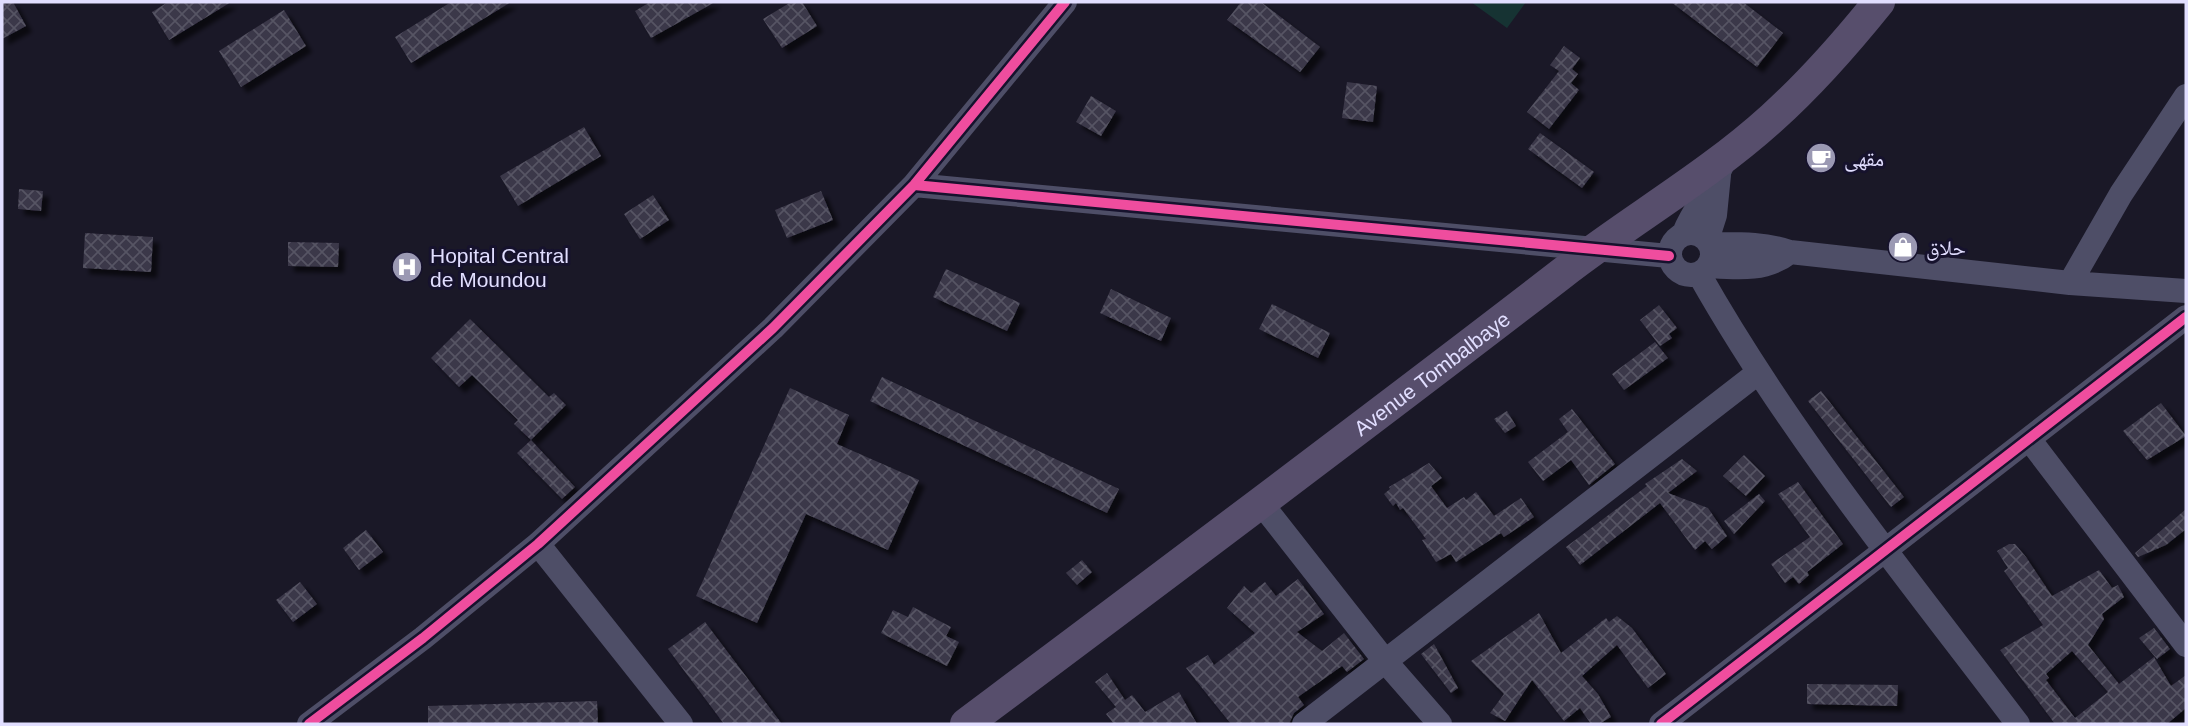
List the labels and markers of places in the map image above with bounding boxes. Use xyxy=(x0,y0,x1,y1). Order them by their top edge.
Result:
cafe icon: مقهى xyxy=(1804,141,1838,175)
place label: مقهى xyxy=(1844,147,1884,172)
shop icon: حلاق xyxy=(1886,230,1920,264)
place label: حلاق xyxy=(1926,236,1966,261)
place label: Hopital Central de Moundou xyxy=(430,244,569,291)
hospital icon: Hopital Central de Moundou xyxy=(390,250,424,284)

